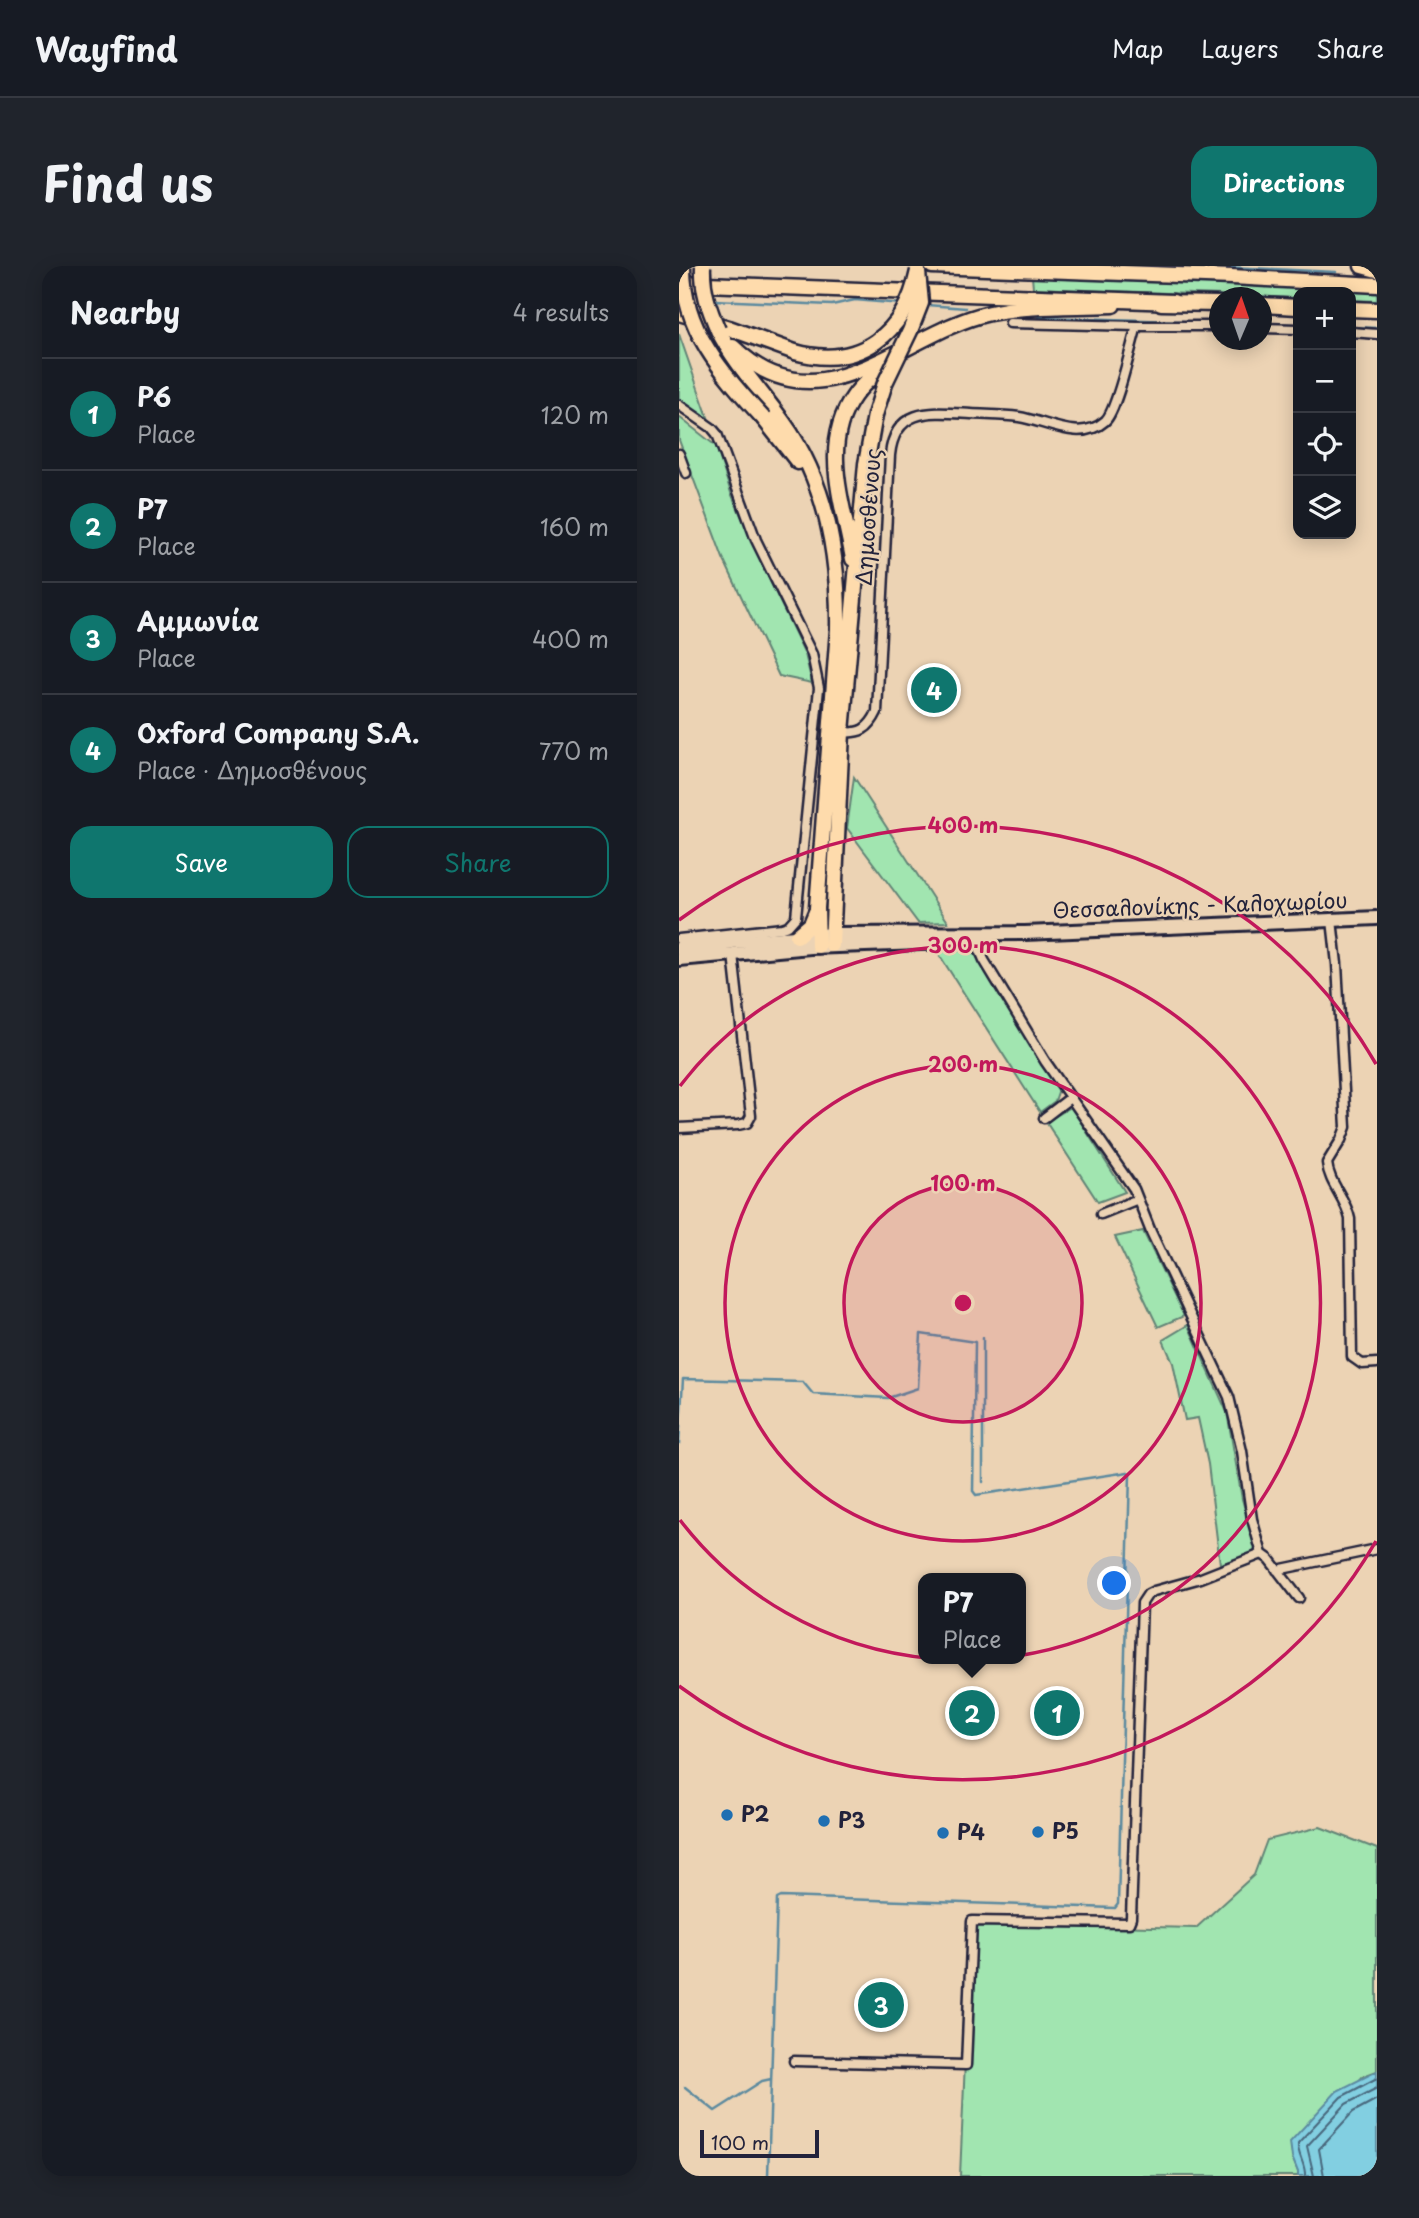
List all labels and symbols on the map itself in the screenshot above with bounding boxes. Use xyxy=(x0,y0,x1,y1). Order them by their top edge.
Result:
north arrow xyxy=(1209,287,1272,350)
street label: Δημοσθένους xyxy=(846,447,888,586)
pin: 4 xyxy=(911,664,957,716)
text: 400 m xyxy=(928,808,998,840)
street label: Θεσσαλονίκης - Καλοχωρίου xyxy=(1052,883,1348,925)
text: 300 m xyxy=(928,928,998,960)
text: 200 m xyxy=(928,1047,998,1079)
text: 100 m xyxy=(930,1166,996,1198)
centre of rings xyxy=(951,1291,975,1315)
your location xyxy=(1097,1566,1131,1600)
pin: 2 xyxy=(949,1687,995,1739)
pin: 1 xyxy=(1034,1687,1080,1739)
place label: P2 xyxy=(741,1797,770,1829)
place label: P3 xyxy=(838,1803,865,1835)
marker: P2 xyxy=(719,1807,735,1823)
marker: P3 xyxy=(816,1813,832,1829)
place label: P5 xyxy=(1052,1814,1079,1846)
place label: P4 xyxy=(957,1815,985,1847)
marker: P5 xyxy=(1030,1824,1046,1840)
marker: P4 xyxy=(935,1825,951,1841)
pin: 3 xyxy=(858,1979,904,2031)
scale bar xyxy=(700,2127,819,2159)

